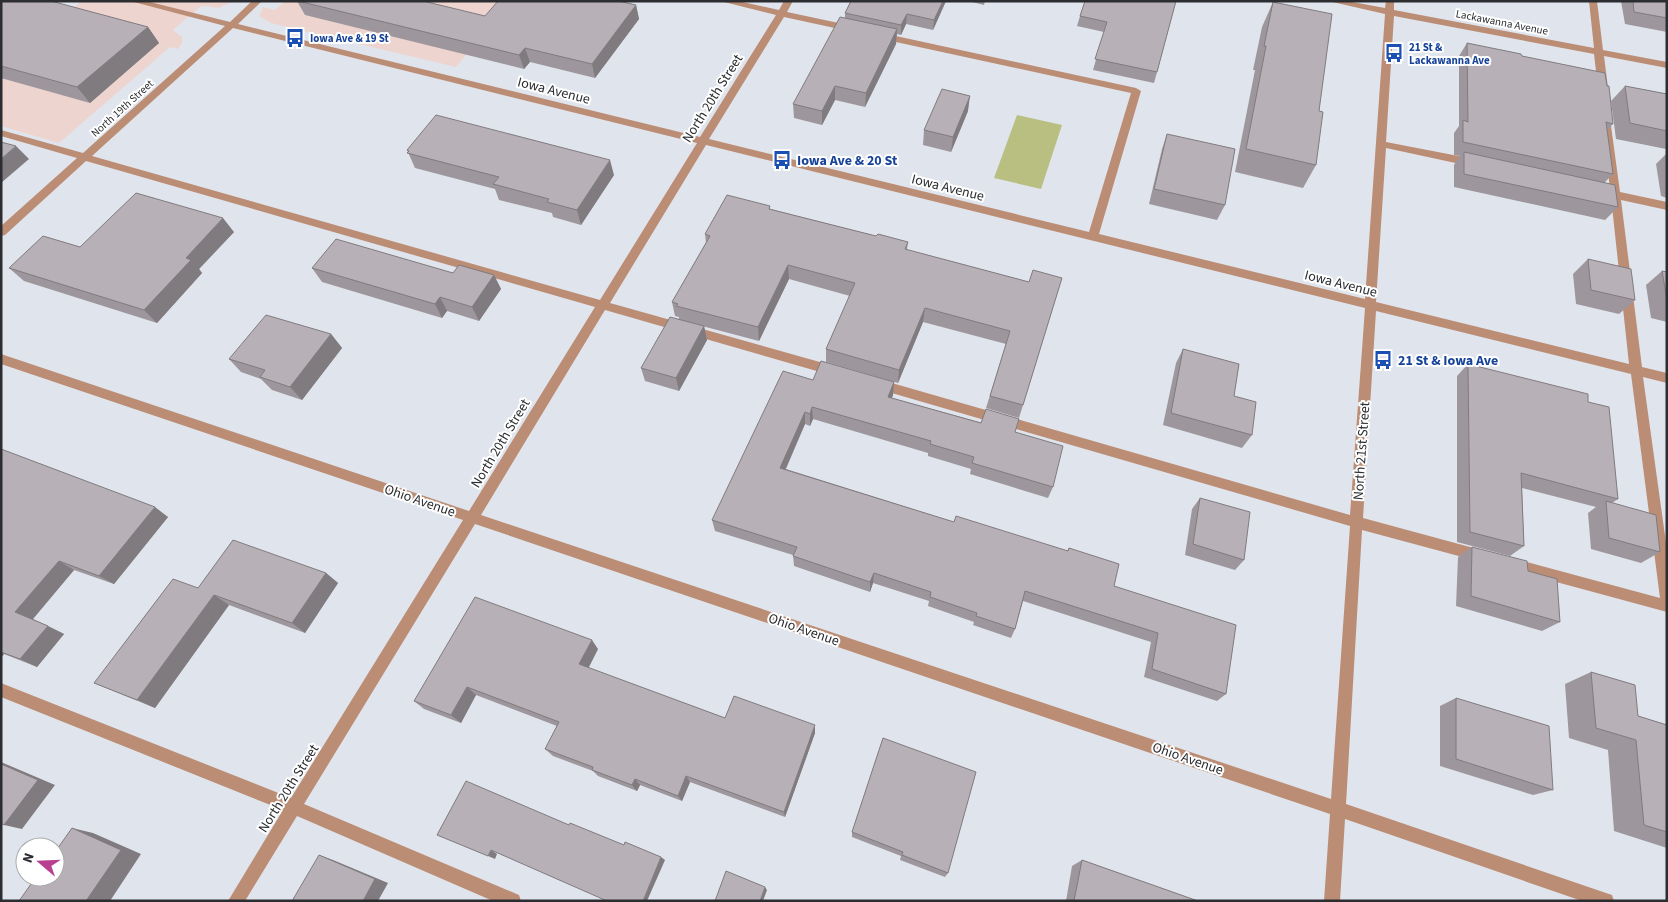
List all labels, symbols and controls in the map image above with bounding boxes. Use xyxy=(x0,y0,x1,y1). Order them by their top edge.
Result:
street label: Lackawanna Avenue xyxy=(1454,6,1550,39)
bus stop icon: Iowa Ave & 19 St xyxy=(284,27,306,49)
place label: Iowa Ave & 19 St xyxy=(310,31,390,46)
place label: 21 St & Lackawanna Ave xyxy=(1409,40,1490,68)
bus stop icon: 21 St & Lackawanna Ave xyxy=(1383,42,1405,64)
street label: North 20th Street xyxy=(678,50,748,147)
street label: Iowa Avenue xyxy=(515,72,592,110)
street label: North 19th Street xyxy=(88,76,157,140)
bus stop icon: Iowa Ave & 20 St xyxy=(771,149,793,171)
place label: Iowa Ave & 20 St xyxy=(797,151,898,171)
street label: Iowa Avenue xyxy=(909,169,986,207)
street label: Iowa Avenue xyxy=(1302,265,1379,303)
bus stop icon: 21 St & Iowa Ave xyxy=(1372,349,1394,371)
place label: 21 St & Iowa Ave xyxy=(1398,351,1498,371)
street label: North 20th Street xyxy=(466,395,536,492)
street label: North 21st Street xyxy=(1349,401,1375,501)
street label: Ohio Avenue xyxy=(381,479,458,522)
street label: Ohio Avenue xyxy=(765,608,842,651)
street label: Ohio Avenue xyxy=(1149,737,1226,780)
street label: North 20th Street xyxy=(254,740,324,837)
north arrow xyxy=(15,837,65,887)
text: N xyxy=(18,850,40,866)

